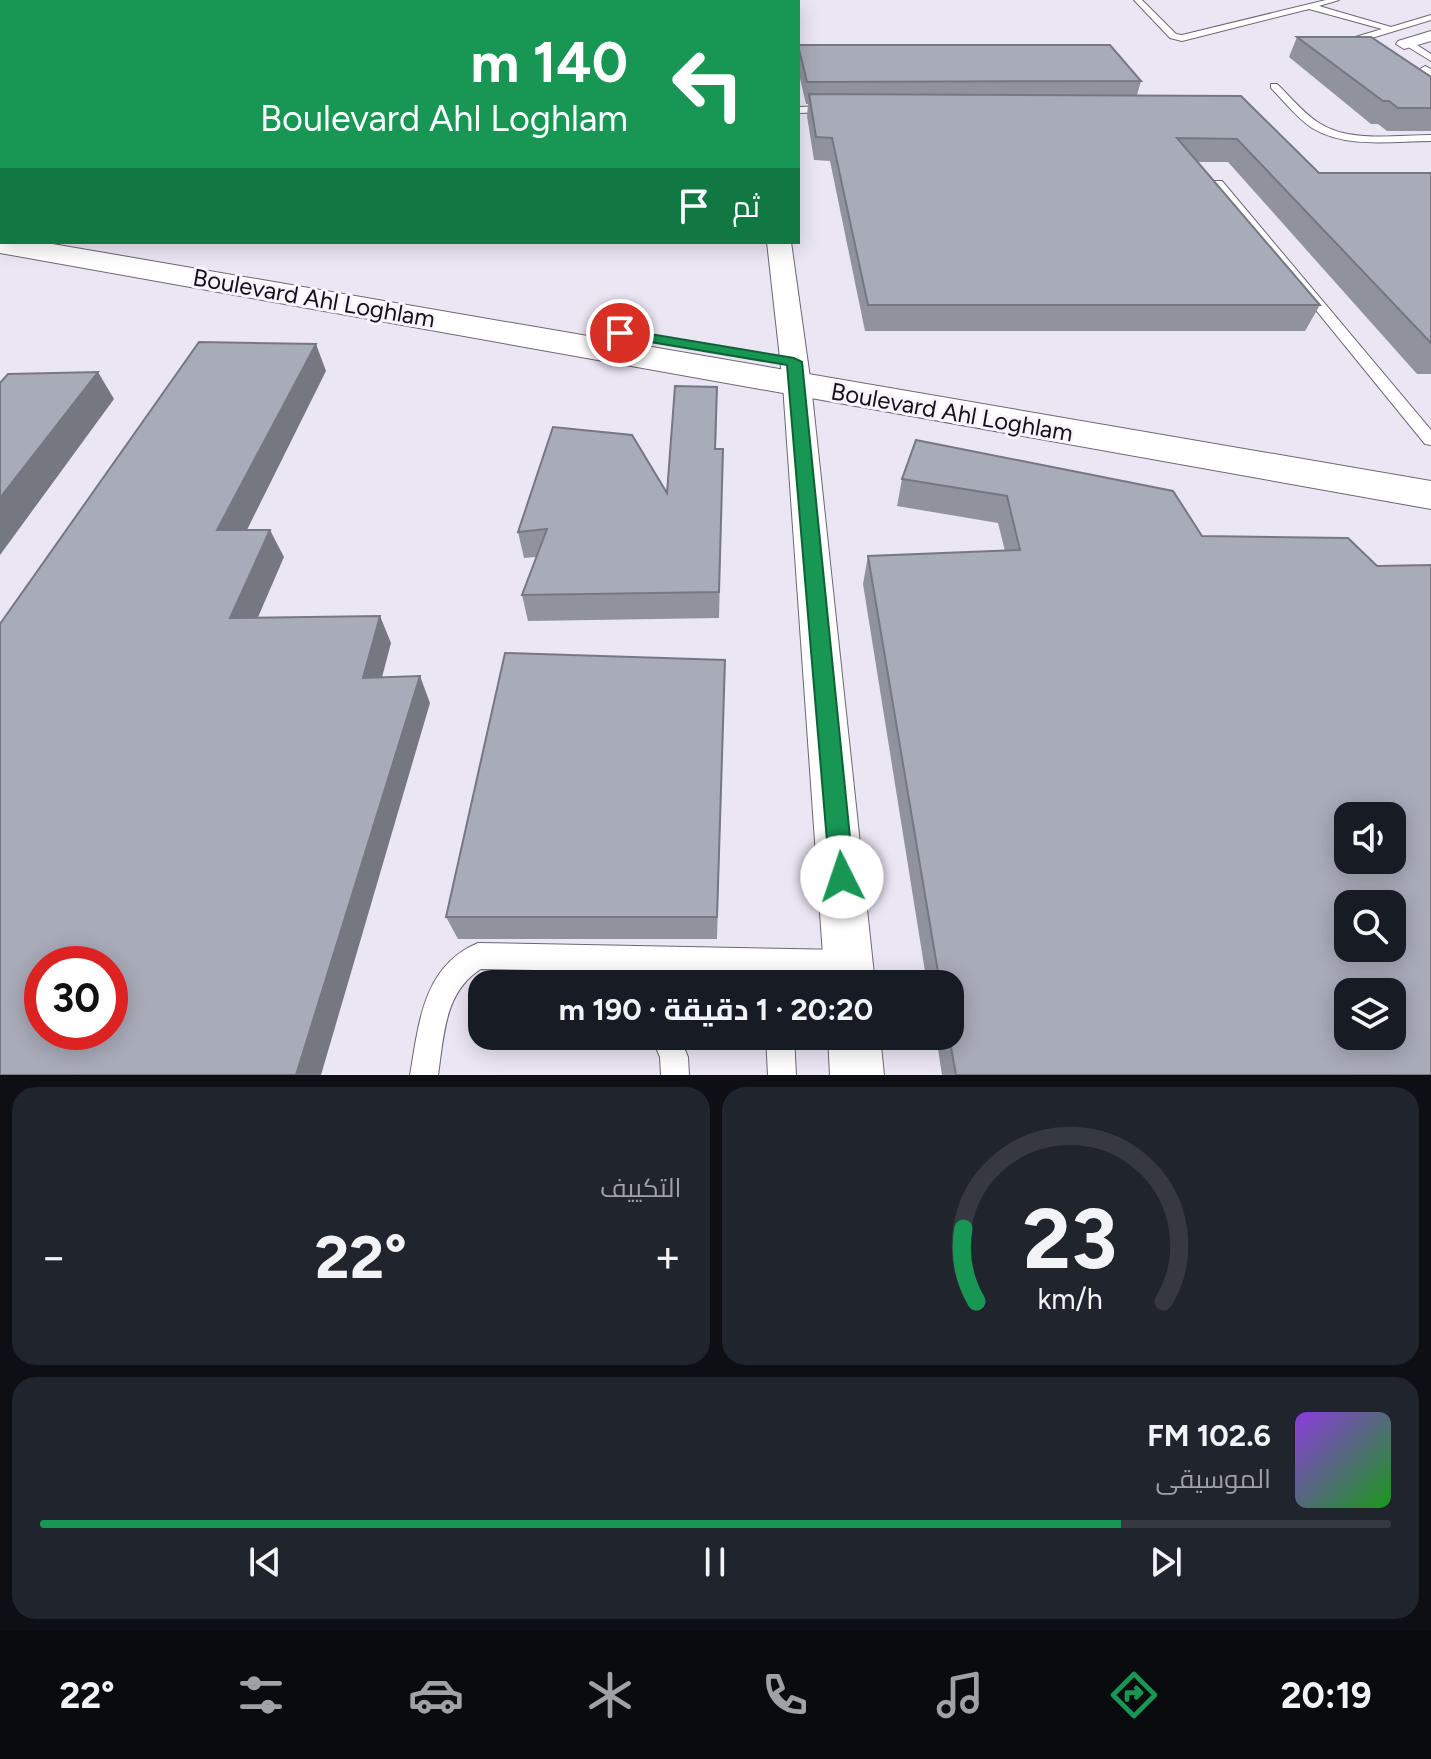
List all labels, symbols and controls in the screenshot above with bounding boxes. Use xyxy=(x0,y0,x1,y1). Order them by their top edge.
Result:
text: 140 m xyxy=(470,29,628,96)
icon: left xyxy=(656,32,760,136)
text: Boulevard Ahl Loghlam xyxy=(260,97,628,140)
icon: arrive xyxy=(672,184,716,228)
text: ثم xyxy=(732,188,760,225)
street label: Boulevard Ahl Loghlam xyxy=(191,262,437,334)
pin xyxy=(586,299,654,367)
icon: arrive xyxy=(598,311,642,355)
street label: Boulevard Ahl Loghlam xyxy=(829,376,1075,448)
map controls xyxy=(1334,802,1406,1050)
button: sound xyxy=(1334,802,1406,874)
position arrow xyxy=(800,835,884,919)
button: search xyxy=(1334,890,1406,962)
speed limit sign: 30 xyxy=(24,946,128,1050)
button: layers xyxy=(1334,978,1406,1050)
text: 20:20 · 1 دقيقة · 190 m xyxy=(559,991,873,1028)
text: التكييف xyxy=(600,1172,682,1204)
text: 23 xyxy=(1023,1189,1117,1289)
text: 22° xyxy=(315,1221,407,1293)
text: − xyxy=(40,1230,67,1283)
text: + xyxy=(654,1230,681,1283)
text: km/h xyxy=(1038,1282,1103,1316)
text: 102.6 FM xyxy=(1147,1417,1271,1454)
text: الموسيقى xyxy=(1156,1463,1271,1495)
icon: previous xyxy=(243,1540,287,1584)
icon: pause xyxy=(693,1540,737,1584)
icon: next xyxy=(1144,1540,1188,1584)
icon: filters xyxy=(233,1667,289,1723)
icon: car xyxy=(408,1667,464,1723)
icon: climate xyxy=(582,1667,638,1723)
icon: phone xyxy=(757,1667,813,1723)
icon: music xyxy=(932,1667,988,1723)
icon: directions xyxy=(1106,1667,1162,1723)
text: 22° xyxy=(59,1674,115,1717)
text: 20:19 xyxy=(1281,1674,1372,1717)

